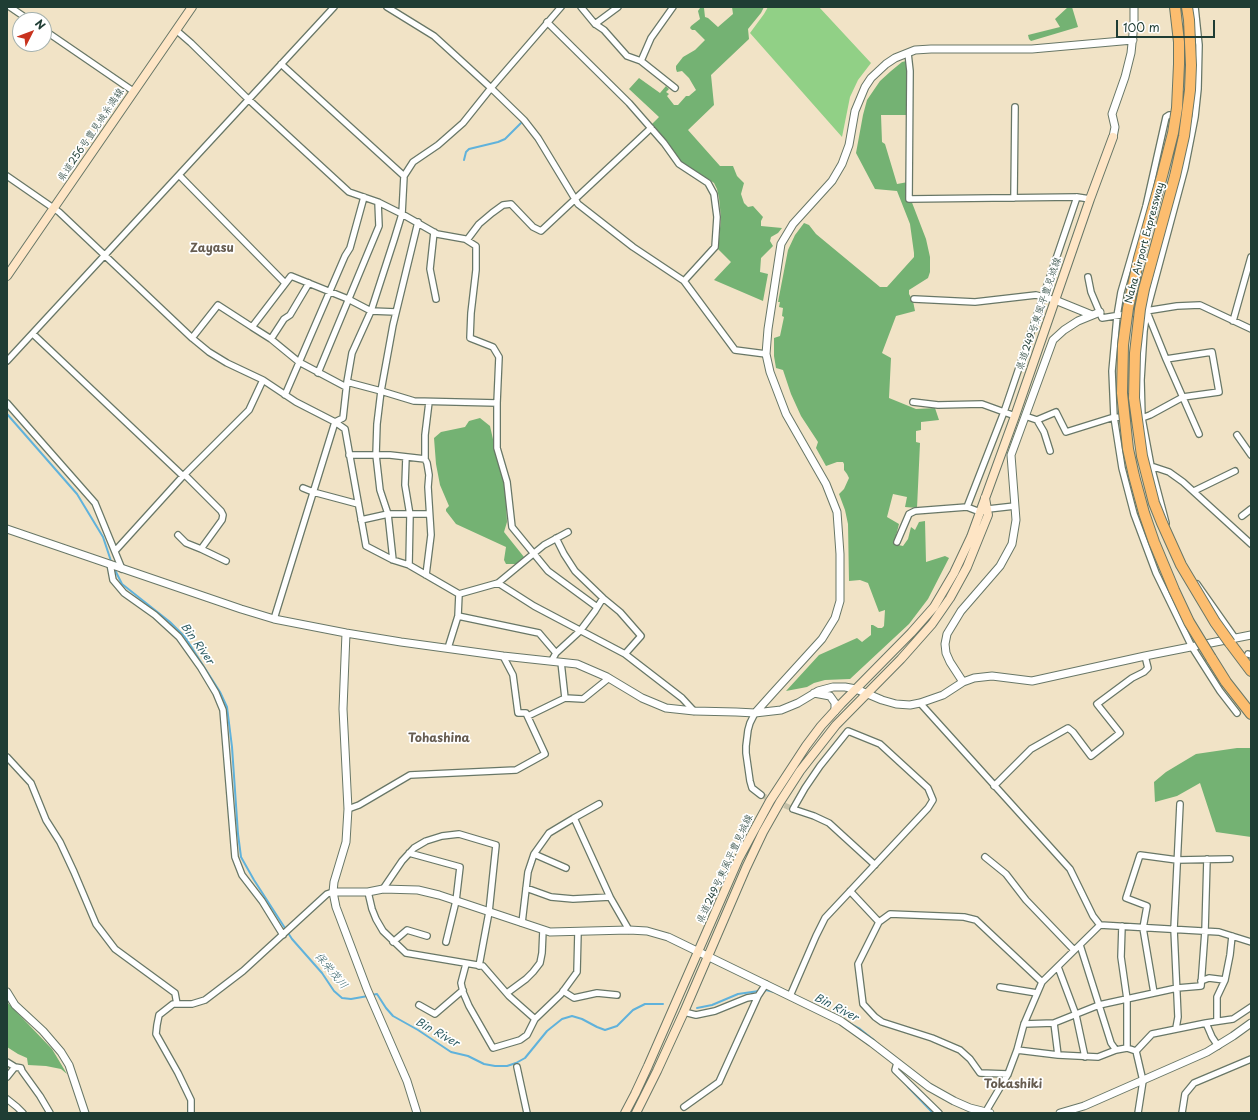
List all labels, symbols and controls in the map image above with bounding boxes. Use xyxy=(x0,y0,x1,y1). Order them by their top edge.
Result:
north arrow xyxy=(12,12,52,52)
scale bar xyxy=(1118,12,1217,38)
text: N xyxy=(31,15,50,33)
text: 100 m xyxy=(1123,18,1160,36)
street label: 県道256号豊見城糸満線 xyxy=(55,86,127,184)
street label: Naha Airport Expressway xyxy=(1123,181,1167,305)
district label: Zayasu xyxy=(190,242,234,256)
street label: 県道249号東風平豊見城線 xyxy=(1014,256,1064,372)
water label: Bin River xyxy=(178,621,216,667)
district label: Tohashina xyxy=(408,732,470,746)
street label: 県道249号東風平豊見城線 xyxy=(694,812,756,926)
water label: 保栄茂川 xyxy=(312,950,350,992)
water label: Bin River xyxy=(812,991,860,1025)
water label: Bin River xyxy=(413,1016,461,1050)
district label: Tokashiki xyxy=(984,1078,1042,1092)

